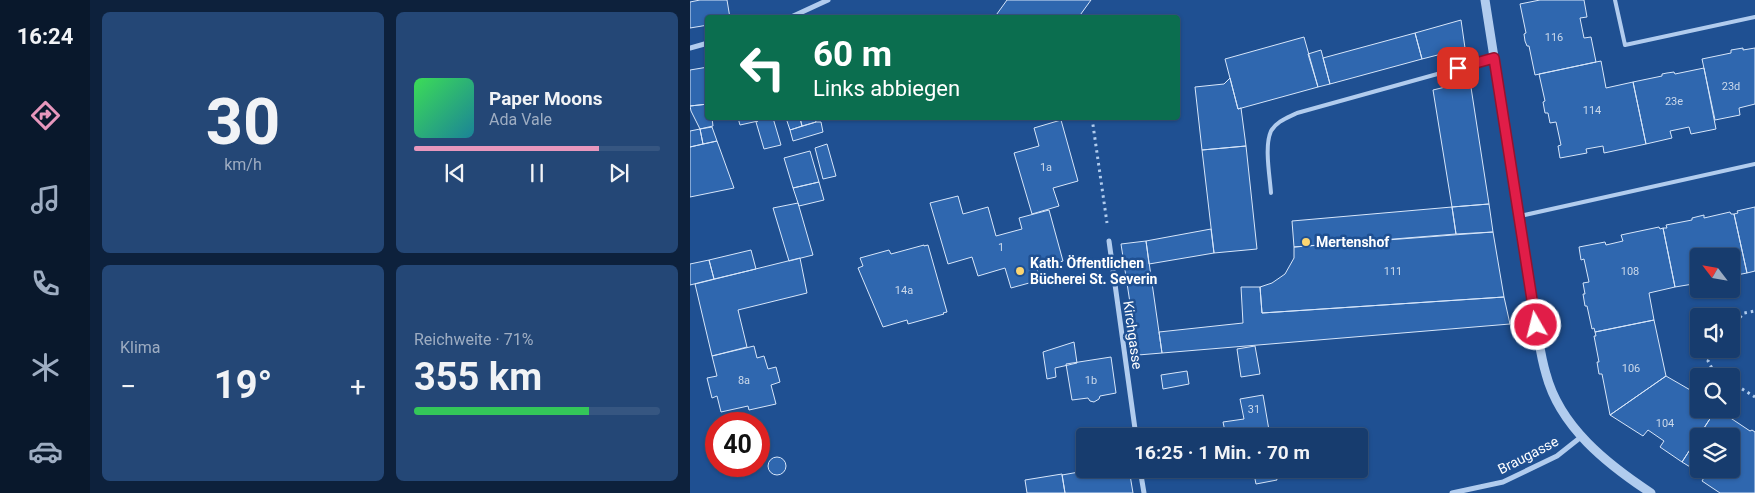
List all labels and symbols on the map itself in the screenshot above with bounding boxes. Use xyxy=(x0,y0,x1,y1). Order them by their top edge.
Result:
house number: 116 xyxy=(1545,31,1563,44)
pin xyxy=(1437,47,1479,89)
house number: 23d xyxy=(1722,80,1740,93)
house number: 23e xyxy=(1665,95,1683,108)
house number: 114 xyxy=(1583,104,1601,117)
house number: 1a xyxy=(1040,161,1052,174)
place label: Mertenshof xyxy=(1316,234,1390,250)
marker: Mertenshof xyxy=(1300,236,1312,248)
house number: 1 xyxy=(998,241,1004,254)
north arrow xyxy=(1690,248,1740,298)
place label: Kath. Öffentlichen Bücherei St. Severin xyxy=(1030,255,1158,287)
marker: Kath. Öffentlichen Bücherei St. Severin xyxy=(1014,265,1026,277)
house number: 111 xyxy=(1384,265,1402,278)
house number: 108 xyxy=(1621,265,1639,278)
house number: 14a xyxy=(895,284,913,297)
position arrow xyxy=(1509,298,1561,350)
street label: Kirchgasse xyxy=(1120,300,1146,370)
house number: 106 xyxy=(1622,362,1640,375)
house number: 8a xyxy=(738,374,750,387)
house number: 1b xyxy=(1085,374,1097,387)
house number: 31 xyxy=(1248,403,1260,416)
speed limit sign: 40 xyxy=(705,412,770,477)
house number: 104 xyxy=(1656,417,1674,430)
street label: Braugasse xyxy=(1495,433,1561,477)

